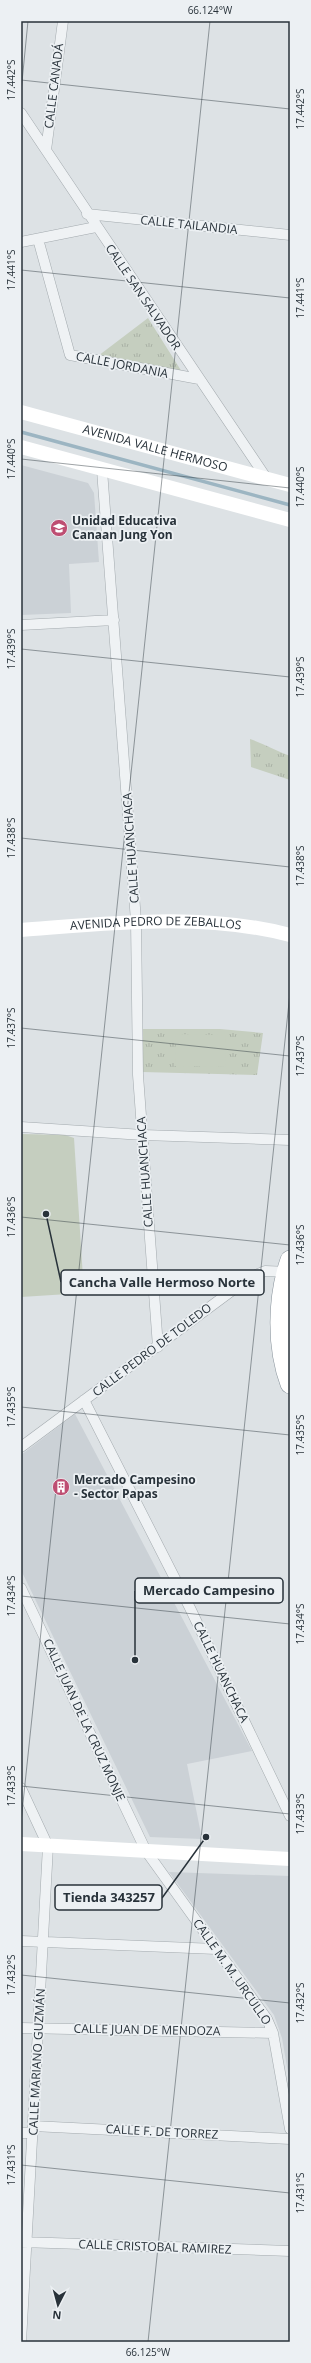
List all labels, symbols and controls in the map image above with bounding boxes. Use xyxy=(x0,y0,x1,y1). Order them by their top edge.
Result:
text: 66.124°W xyxy=(188,3,233,17)
street label: CALLE CANADÁ xyxy=(40,42,67,129)
text: 17.442°S xyxy=(4,60,18,100)
text: 17.442°S xyxy=(293,89,307,129)
street label: CALLE TAILANDIA xyxy=(140,211,239,238)
street label: CALLE SAN SALVADOR xyxy=(102,240,186,354)
text: 17.441°S xyxy=(4,250,18,290)
text: 17.441°S xyxy=(293,278,307,318)
street label: CALLE JORDANIA xyxy=(74,347,170,382)
street label: AVENIDA VALLE HERMOSO xyxy=(81,420,230,476)
text: 17.440°S xyxy=(4,439,18,479)
text: 17.440°S xyxy=(293,467,307,507)
place label: Unidad Educativa Canaan Jung Yon xyxy=(72,512,177,543)
school or university icon: Unidad Educativa Canaan Jung Yon xyxy=(49,518,69,538)
text: 17.439°S xyxy=(4,629,18,669)
text: 17.439°S xyxy=(293,657,307,697)
street label: CALLE HUANCHACA xyxy=(118,792,143,904)
text: 17.438°S xyxy=(4,818,18,858)
text: 17.438°S xyxy=(293,846,307,886)
street label: AVENIDA PEDRO DE ZEBALLOS xyxy=(69,912,242,934)
text: 17.437°S xyxy=(4,1008,18,1048)
text: 17.437°S xyxy=(293,1036,307,1076)
street label: CALLE HUANCHACA xyxy=(132,1116,157,1228)
text: 17.436°S xyxy=(4,1197,18,1237)
text: 17.436°S xyxy=(293,1225,307,1265)
callout: Cancha Valle Hermoso Norte xyxy=(61,1270,264,1295)
text: Cancha Valle Hermoso Norte xyxy=(69,1273,256,1291)
street label: CALLE PEDRO DE TOLEDO xyxy=(89,1299,215,1400)
text: 17.435°S xyxy=(4,1387,18,1427)
text: 17.435°S xyxy=(293,1415,307,1455)
place label: Mercado Campesino - Sector Papas xyxy=(74,1471,196,1502)
building icon: Mercado Campesino - Sector Papas xyxy=(51,1477,71,1497)
text: 17.434°S xyxy=(4,1576,18,1616)
callout: Mercado Campesino xyxy=(135,1578,283,1603)
text: Mercado Campesino xyxy=(143,1581,275,1599)
text: 17.434°S xyxy=(293,1604,307,1644)
street label: CALLE HUANCHACA xyxy=(190,1618,254,1726)
street label: CALLE JUAN DE LA CRUZ MONJE xyxy=(39,1636,130,1804)
text: 17.433°S xyxy=(4,1766,18,1806)
text: 17.433°S xyxy=(293,1794,307,1834)
callout: Tienda 343257 xyxy=(55,1885,162,1910)
text: Tienda 343257 xyxy=(63,1888,155,1906)
street label: CALLE M. M. URCULLO xyxy=(189,1915,275,2028)
text: 17.432°S xyxy=(4,1955,18,1995)
text: 17.432°S xyxy=(293,1983,307,2023)
street label: CALLE MARIANO GUZMÁN xyxy=(24,1988,49,2136)
street label: CALLE JUAN DE MENDOZA xyxy=(74,2020,221,2039)
street label: CALLE F. DE TORREZ xyxy=(105,2120,219,2143)
text: 17.431°S xyxy=(4,2145,18,2185)
text: 17.431°S xyxy=(293,2173,307,2213)
street label: CALLE CRISTOBAL RAMIREZ xyxy=(78,2235,232,2258)
north arrow xyxy=(38,2285,78,2325)
text: N xyxy=(52,2308,62,2323)
text: 66.125°W xyxy=(126,2345,171,2359)

